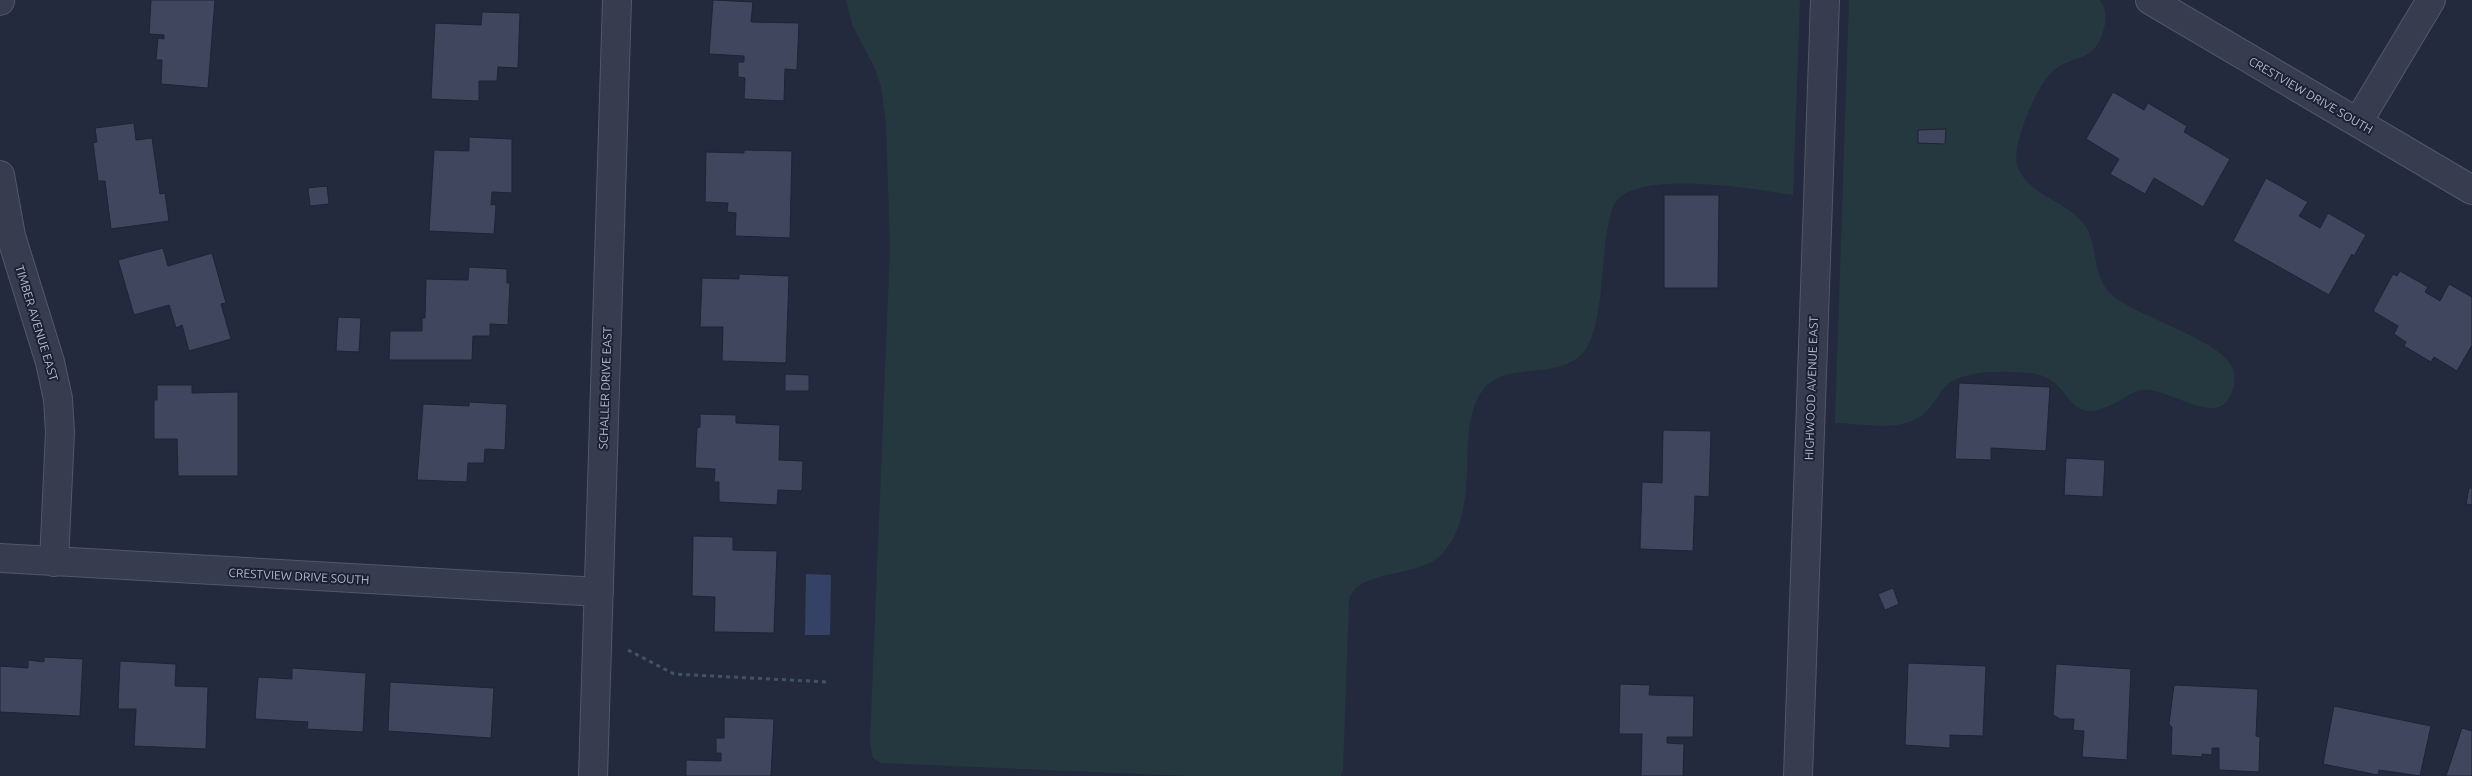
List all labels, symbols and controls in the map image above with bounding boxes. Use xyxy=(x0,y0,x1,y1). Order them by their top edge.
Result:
street label: CRESTVIEW DRIVE SOUTH xyxy=(2247,54,2375,136)
street label: TIMBER AVENUE EAST xyxy=(13,264,61,383)
street label: HIGHWOOD AVENUE EAST xyxy=(1802,315,1820,460)
street label: SCHALLER DRIVE EAST xyxy=(596,326,614,450)
street label: CRESTVIEW DRIVE SOUTH xyxy=(228,566,370,586)

